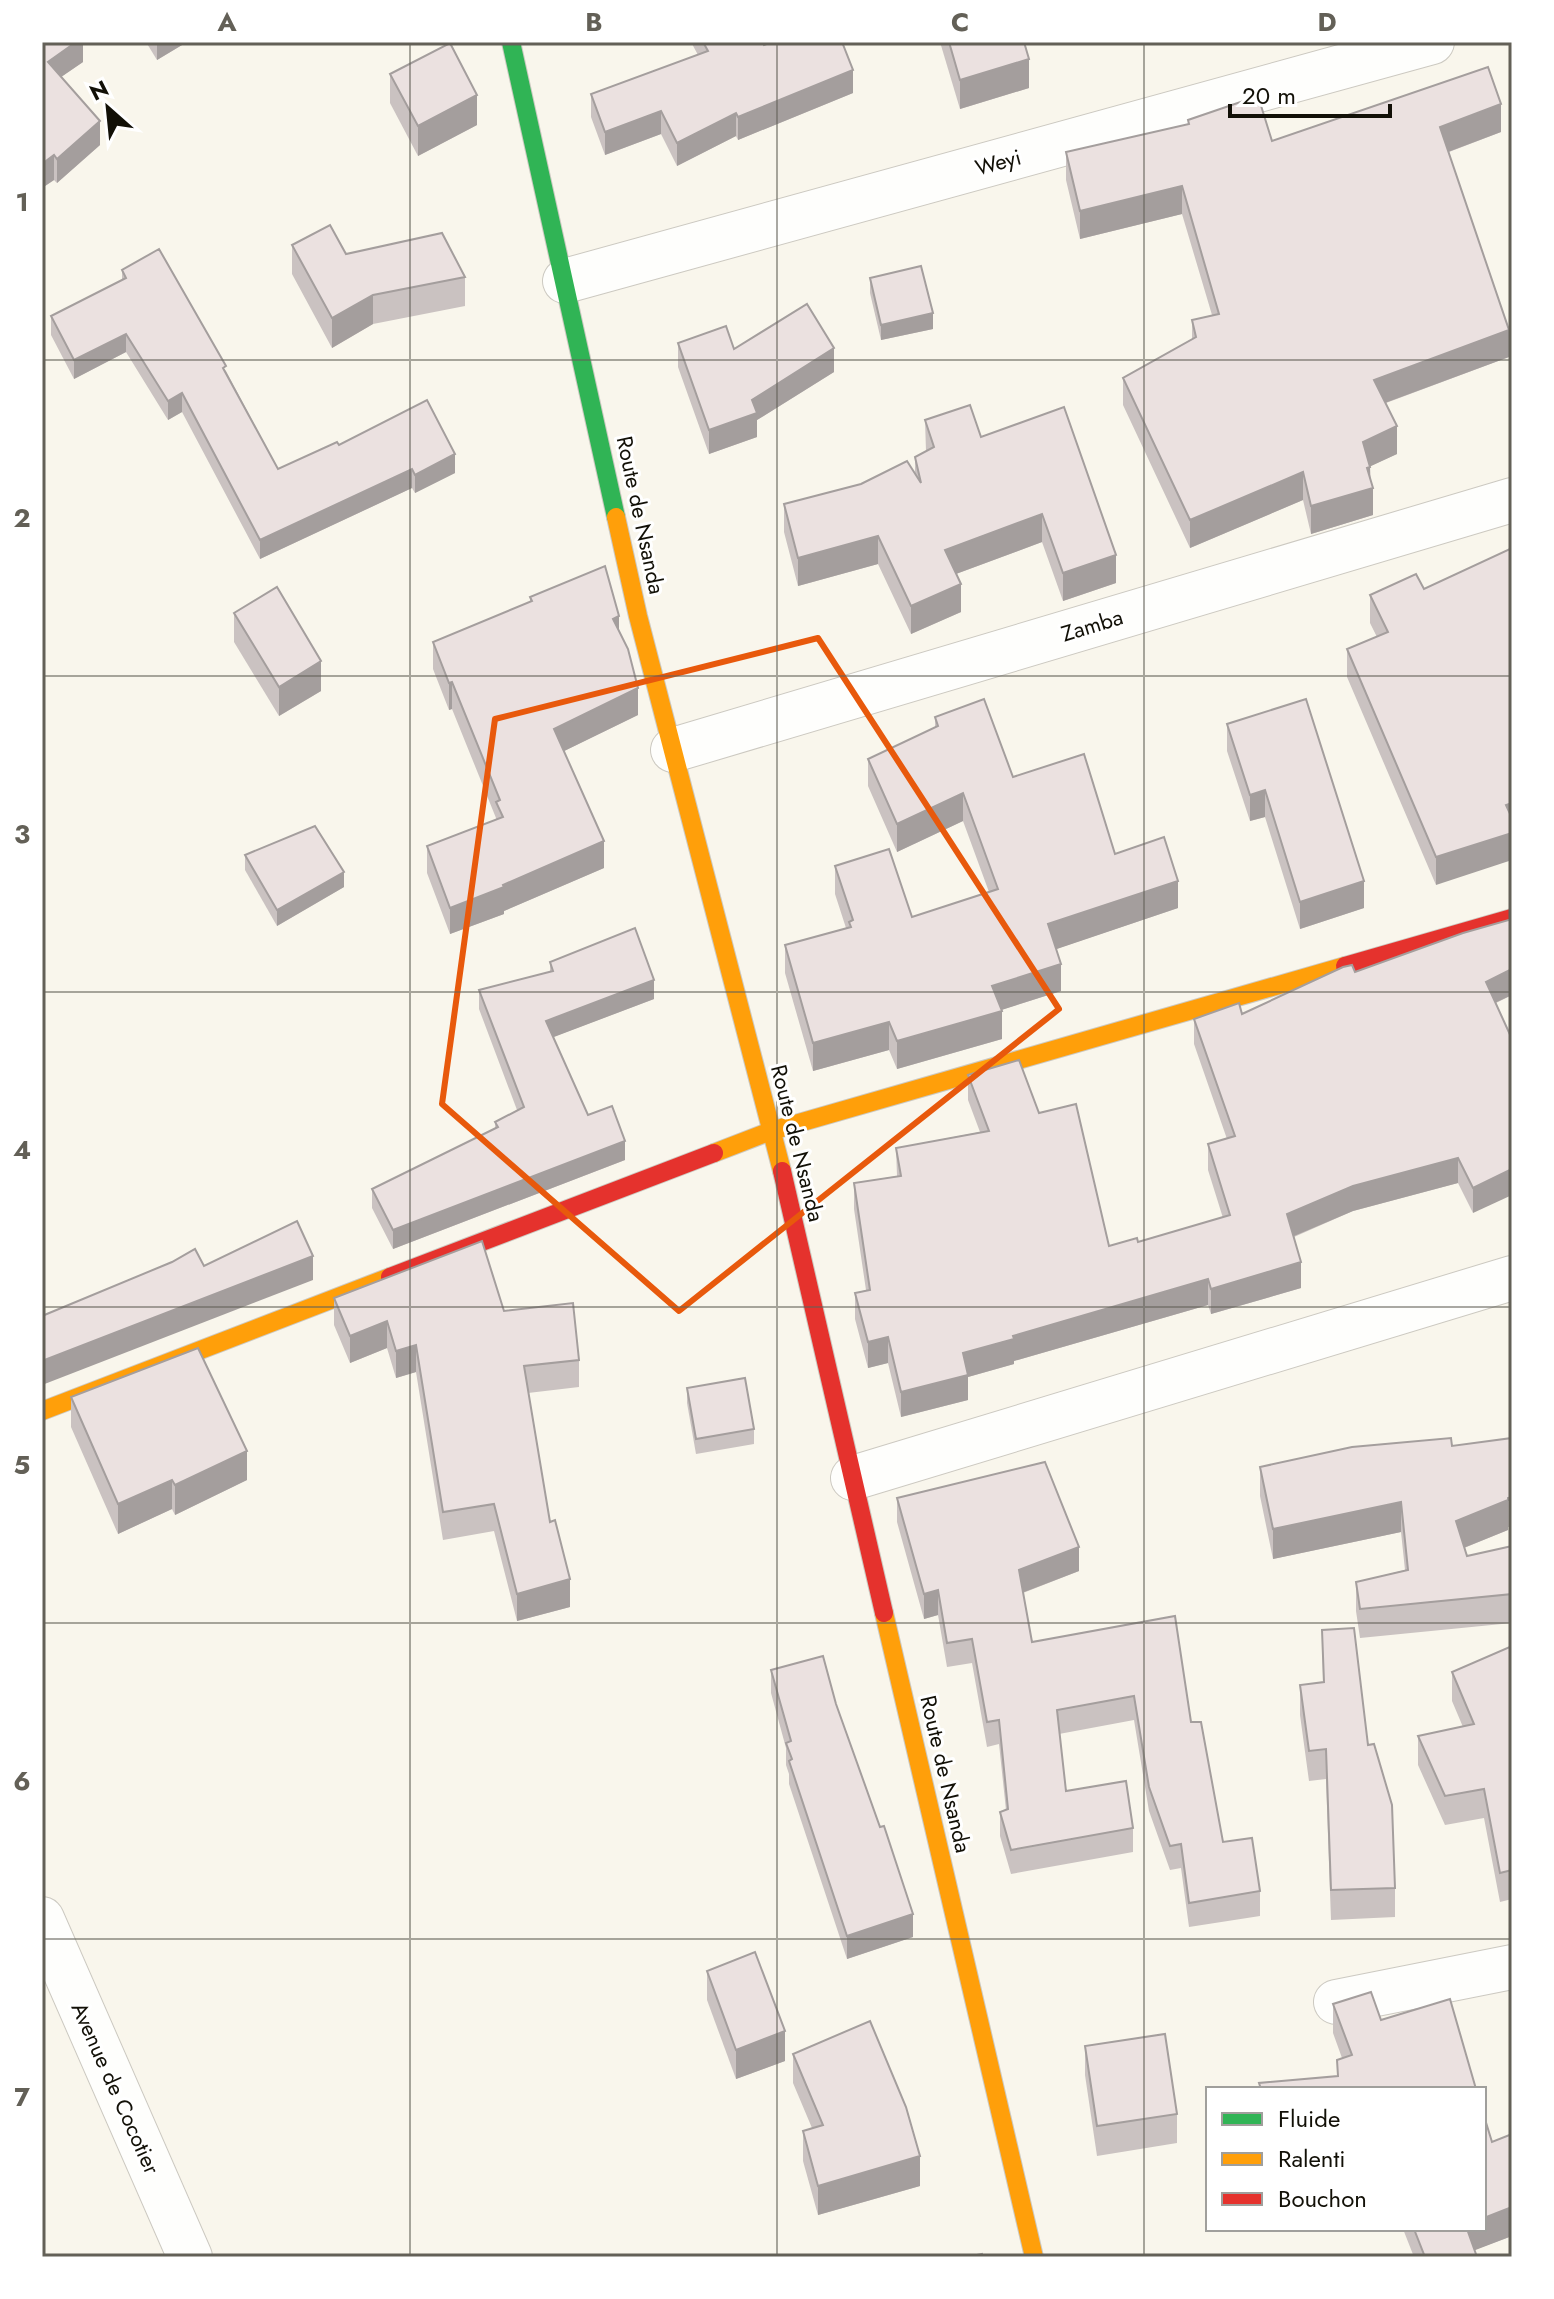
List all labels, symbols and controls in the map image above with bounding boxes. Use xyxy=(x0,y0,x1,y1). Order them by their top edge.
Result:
text: A xyxy=(216,3,237,41)
text: B xyxy=(585,3,603,41)
text: C xyxy=(951,3,969,41)
text: D xyxy=(1317,3,1337,41)
north arrow xyxy=(68,68,148,148)
scale bar xyxy=(1230,68,1390,118)
text: N xyxy=(84,72,114,108)
text: 20 m xyxy=(1242,78,1296,113)
street label: Weyi xyxy=(971,141,1025,183)
text: 1 xyxy=(15,183,29,221)
street label: Route de Nsanda xyxy=(609,433,673,597)
text: 2 xyxy=(13,499,31,537)
street label: Zamba xyxy=(1057,601,1127,649)
text: 3 xyxy=(14,815,30,853)
street label: Route de Nsanda xyxy=(763,1061,833,1225)
text: 4 xyxy=(13,1131,31,1169)
text: 5 xyxy=(14,1446,30,1484)
street label: Route de Nsanda xyxy=(912,1692,980,1856)
text: 6 xyxy=(13,1762,31,1800)
street label: Avenue de Cocotier xyxy=(64,1997,168,2179)
text: 7 xyxy=(14,2078,30,2116)
legend xyxy=(1206,2087,1486,2231)
text: Fluide xyxy=(1278,2101,1340,2136)
text: Ralenti xyxy=(1278,2141,1345,2176)
text: Bouchon xyxy=(1278,2181,1367,2216)

